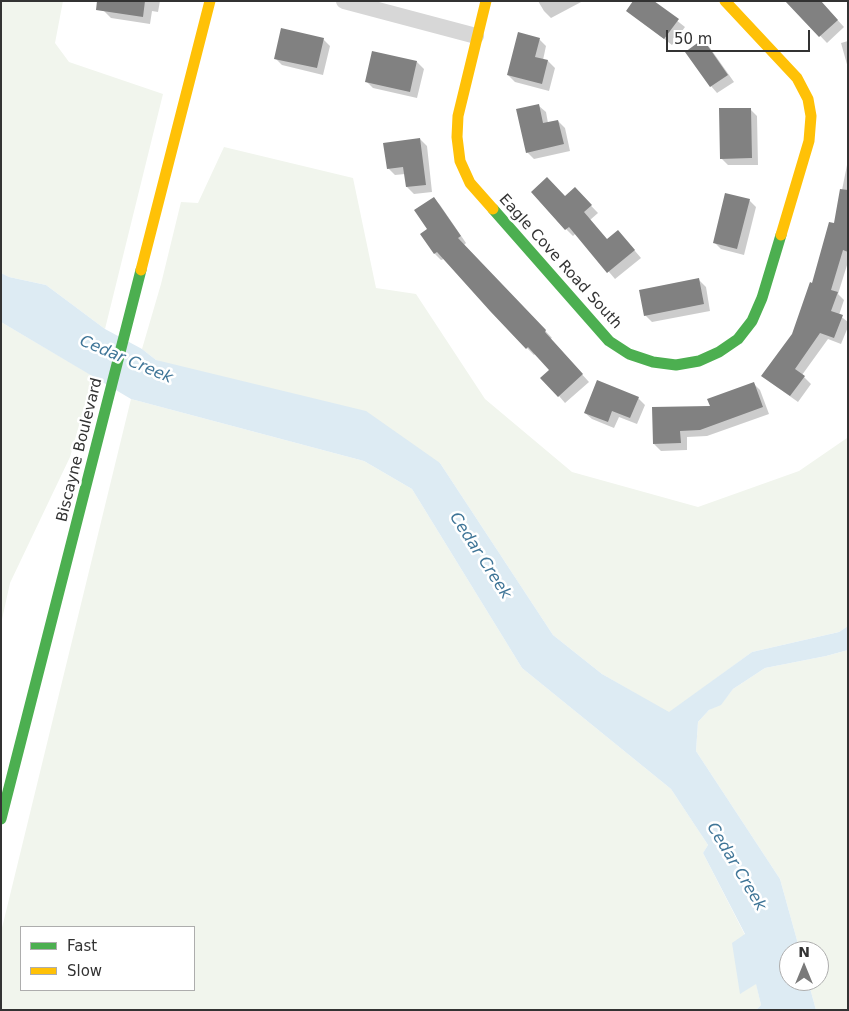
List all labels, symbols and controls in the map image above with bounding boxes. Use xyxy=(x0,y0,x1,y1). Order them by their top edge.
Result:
scale bar xyxy=(669,20,813,52)
text: 50 m xyxy=(674,30,712,48)
street label: Eagle Cove Road South xyxy=(495,191,625,333)
water label: Cedar Creek xyxy=(77,332,175,388)
street label: Biscayne Boulevard xyxy=(53,376,107,524)
water label: Cedar Creek xyxy=(445,509,515,603)
water label: Cedar Creek xyxy=(702,819,770,915)
legend xyxy=(20,926,195,991)
text: Fast xyxy=(67,937,97,955)
north arrow xyxy=(779,941,829,991)
text: N xyxy=(798,944,810,960)
text: Slow xyxy=(67,962,102,980)

